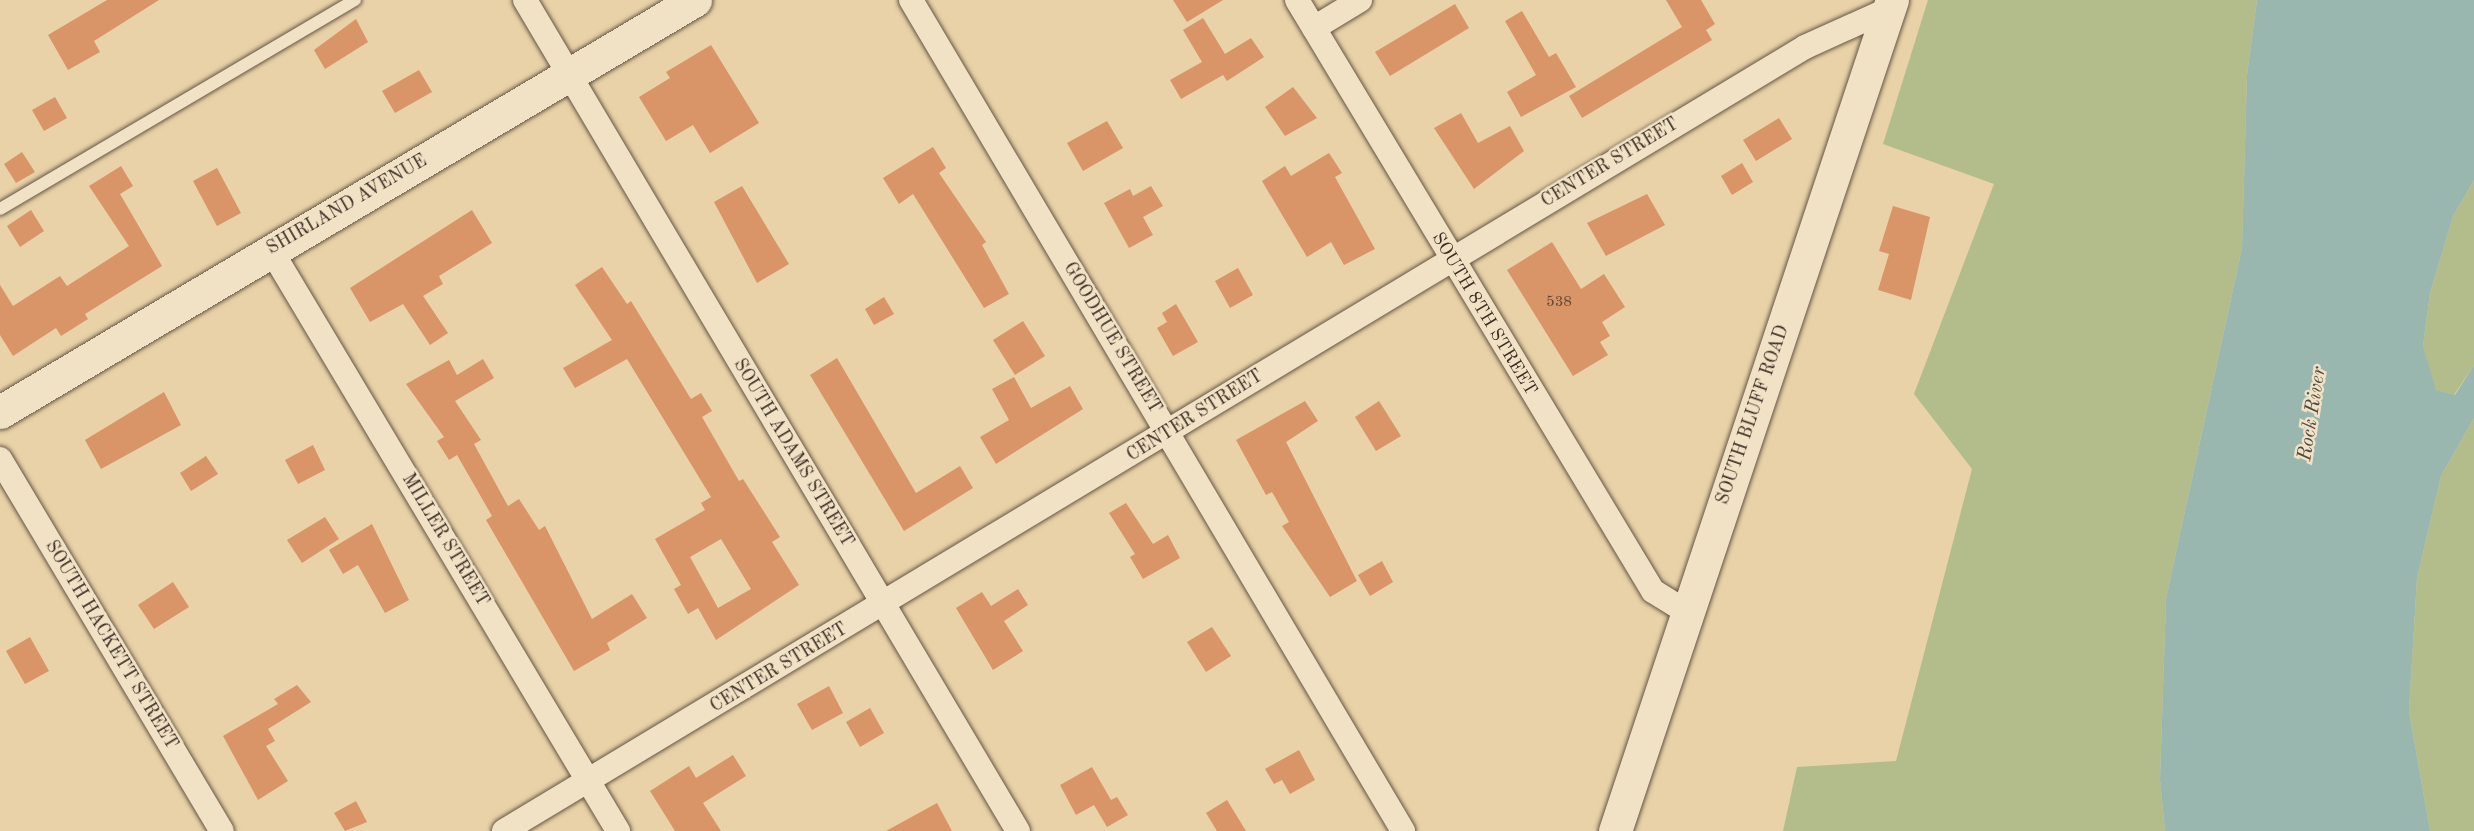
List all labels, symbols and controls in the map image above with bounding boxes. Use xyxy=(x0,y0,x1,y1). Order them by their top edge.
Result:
street label: CENTER STREET xyxy=(1538,114,1682,212)
street label: SHIRLAND AVENUE xyxy=(263,150,431,260)
street label: SOUTH 8TH STREET xyxy=(1427,229,1541,399)
street label: GOODHUE STREET xyxy=(1058,259,1166,417)
house number: 538 xyxy=(1546,294,1572,312)
street label: SOUTH BLUFF ROAD xyxy=(1712,322,1794,508)
street label: SOUTH ADAMS STREET xyxy=(728,355,858,551)
street label: CENTER STREET xyxy=(1123,365,1267,467)
water label: Rock River xyxy=(2294,365,2332,463)
street label: MILLER STREET xyxy=(397,470,493,610)
street label: SOUTH HACKETT STREET xyxy=(40,537,182,753)
street label: CENTER STREET xyxy=(707,619,851,717)

